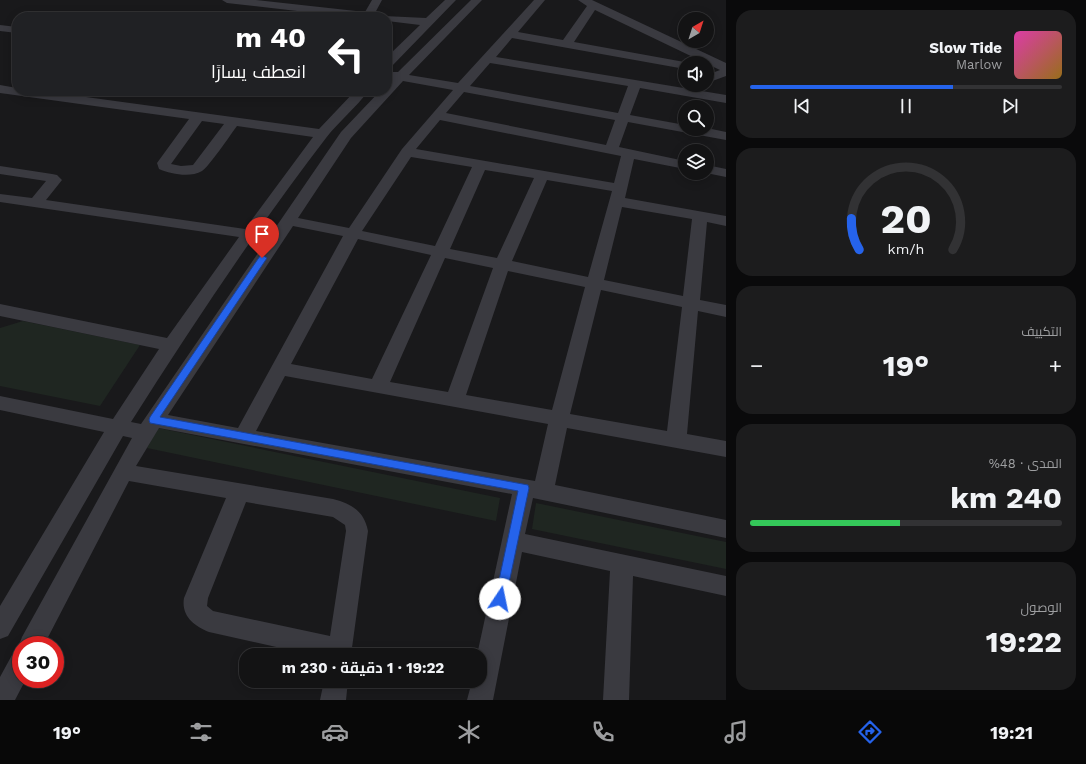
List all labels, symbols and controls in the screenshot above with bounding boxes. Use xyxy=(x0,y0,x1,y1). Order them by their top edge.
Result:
north arrow xyxy=(678,12,714,48)
map controls xyxy=(678,12,714,180)
text: 40 m xyxy=(236,21,306,54)
icon: left xyxy=(320,28,372,80)
text: Slow Tide xyxy=(929,39,1002,57)
button: sound xyxy=(678,56,714,92)
text: Marlow xyxy=(956,57,1002,72)
text: انعطف يسارًا xyxy=(211,61,306,82)
icon: previous xyxy=(791,95,813,117)
icon: pause xyxy=(895,95,917,117)
icon: next xyxy=(999,95,1021,117)
button: search xyxy=(678,100,714,136)
button: layers xyxy=(678,144,714,180)
text: 20 xyxy=(880,194,932,243)
pin xyxy=(245,217,279,258)
icon: arrive xyxy=(251,223,273,245)
text: km/h xyxy=(888,241,924,257)
text: التكييف xyxy=(1021,324,1062,339)
text: 19° xyxy=(883,348,929,383)
text: − xyxy=(750,353,763,378)
text: + xyxy=(1049,353,1062,378)
text: المدى · 48% xyxy=(989,456,1062,471)
text: 240 km xyxy=(950,480,1062,515)
position arrow xyxy=(479,578,521,620)
text: الوصول xyxy=(1021,600,1062,615)
text: 19:22 xyxy=(986,624,1062,659)
speed limit sign: 30 xyxy=(12,636,64,688)
text: 19:22 · 1 دقيقة · 230 m xyxy=(282,659,444,677)
icon: filters xyxy=(187,718,215,746)
icon: car xyxy=(321,718,349,746)
icon: climate xyxy=(455,718,483,746)
icon: phone xyxy=(589,718,617,746)
icon: music xyxy=(722,718,750,746)
icon: directions xyxy=(856,718,884,746)
text: 19° xyxy=(53,722,81,743)
text: 19:21 xyxy=(990,722,1033,743)

